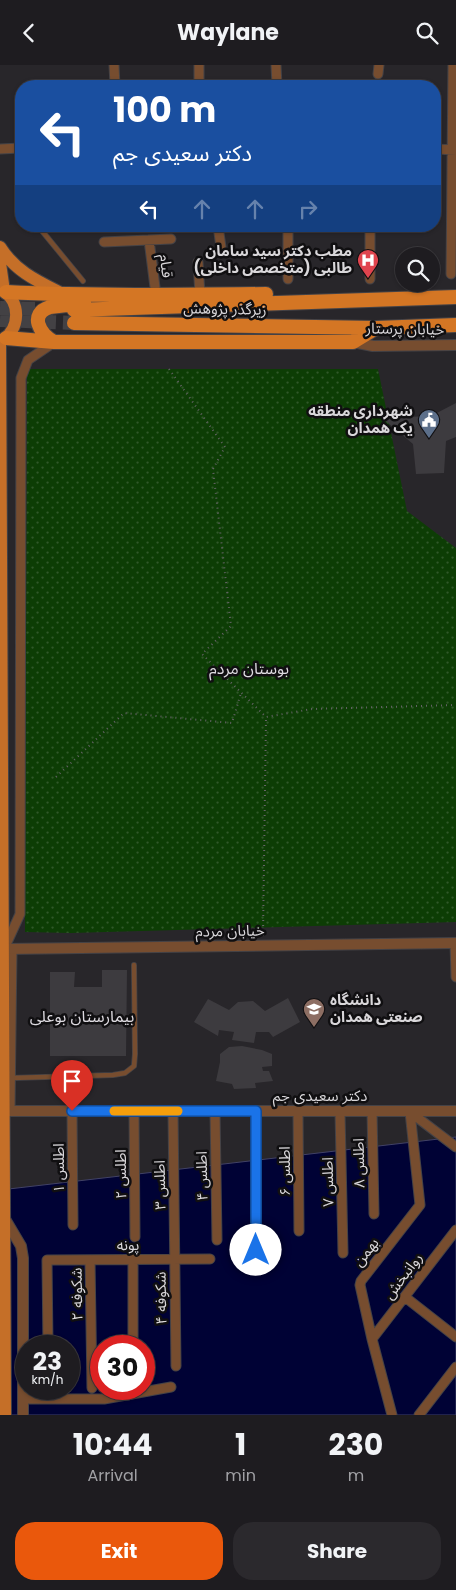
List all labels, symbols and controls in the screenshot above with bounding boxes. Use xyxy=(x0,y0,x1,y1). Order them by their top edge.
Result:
text: Waylane xyxy=(177,17,279,48)
icon: back xyxy=(15,19,43,47)
icon: search xyxy=(413,19,441,47)
text: 100 m xyxy=(113,85,216,134)
icon: left xyxy=(30,100,95,165)
text: دکتر سعیدی جم xyxy=(113,138,252,169)
icon: left xyxy=(135,195,163,223)
icon: ahead xyxy=(188,195,216,223)
icon: ahead xyxy=(241,195,269,223)
icon: right xyxy=(294,195,322,223)
place label: مطب دکتر سید سامان طالبی (متخصص داخلی) xyxy=(193,240,352,278)
map controls xyxy=(395,247,440,292)
button: search xyxy=(395,247,440,292)
hospital icon: مطب دکتر سید سامان طالبی (متخصص داخلی) xyxy=(356,248,380,279)
street label: قیام xyxy=(154,253,178,280)
street label: زیرگذر پژوهش xyxy=(183,297,267,320)
street label: خیابان پرستار xyxy=(364,317,445,340)
place label: شهرداری منطقه یک همدان xyxy=(308,400,413,438)
public building icon: شهرداری منطقه یک همدان xyxy=(417,408,441,439)
district label: بوستان مردم xyxy=(209,657,289,681)
street label: خیابان مردم xyxy=(195,919,265,943)
place label: دانشگاه صنعتی همدان xyxy=(330,989,423,1027)
school or university icon: دانشگاه صنعتی همدان xyxy=(302,997,326,1028)
district label: بیمارستان بوعلی xyxy=(30,1005,134,1028)
pin xyxy=(51,1060,93,1111)
icon: arrive xyxy=(58,1067,86,1095)
street label: دکتر سعیدی جم xyxy=(273,1085,367,1107)
street label: اطلس ۸ xyxy=(348,1138,369,1188)
street label: اطلس ۱ xyxy=(48,1143,69,1193)
street label: اطلس ۶ xyxy=(274,1146,295,1196)
street label: اطلس ۲ xyxy=(110,1149,131,1199)
street label: اطلس ۴ xyxy=(191,1151,212,1201)
street label: اطلس ۷ xyxy=(317,1157,338,1207)
street label: اطلس ۳ xyxy=(149,1160,170,1210)
position arrow xyxy=(229,1223,281,1275)
street label: بهمن xyxy=(348,1233,384,1270)
street label: پونه xyxy=(116,1234,140,1255)
street label: روانبخش xyxy=(378,1248,427,1303)
street label: شکوفه ۲ xyxy=(66,1267,87,1321)
street label: شکوفه ۴ xyxy=(150,1271,171,1325)
speed limit sign: 30 xyxy=(90,1335,155,1400)
text: 23 xyxy=(33,1344,62,1379)
text: km/h xyxy=(32,1371,63,1388)
text: 10:44 xyxy=(73,1423,153,1466)
text: 1 xyxy=(235,1423,246,1466)
text: 230 xyxy=(329,1423,383,1466)
text: Arrival xyxy=(87,1464,138,1487)
text: min xyxy=(225,1464,256,1487)
text: m xyxy=(348,1464,364,1487)
button: Exit xyxy=(15,1522,223,1580)
button: Share xyxy=(233,1522,441,1580)

